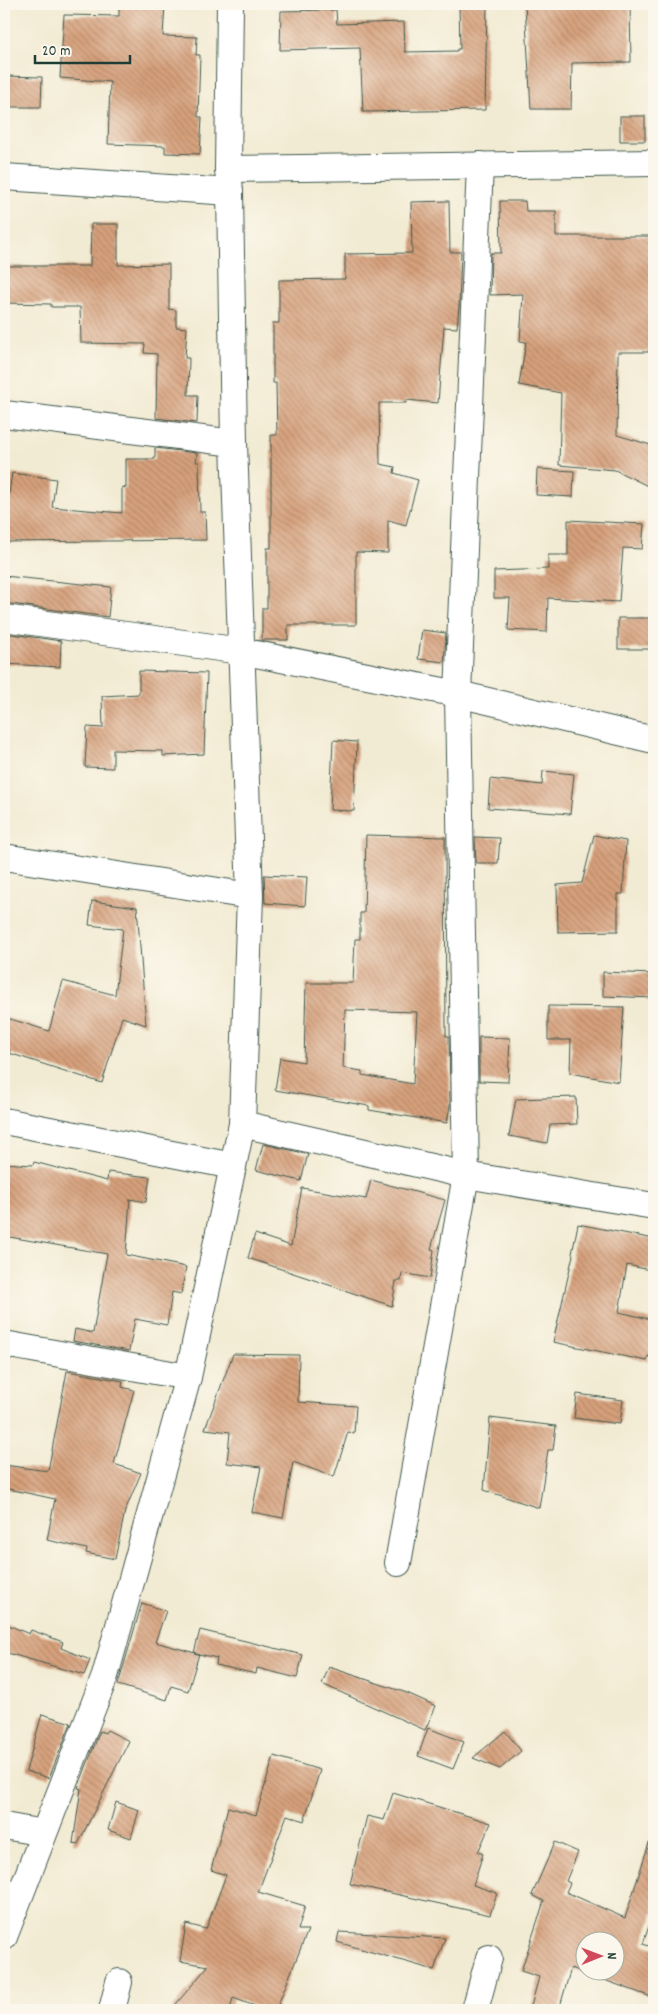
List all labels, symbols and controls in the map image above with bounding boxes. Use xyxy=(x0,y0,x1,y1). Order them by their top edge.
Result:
scale bar xyxy=(35,32,130,64)
text: 20 m xyxy=(42,41,70,63)
north arrow xyxy=(576,1932,626,1982)
text: N xyxy=(601,1952,621,1960)

